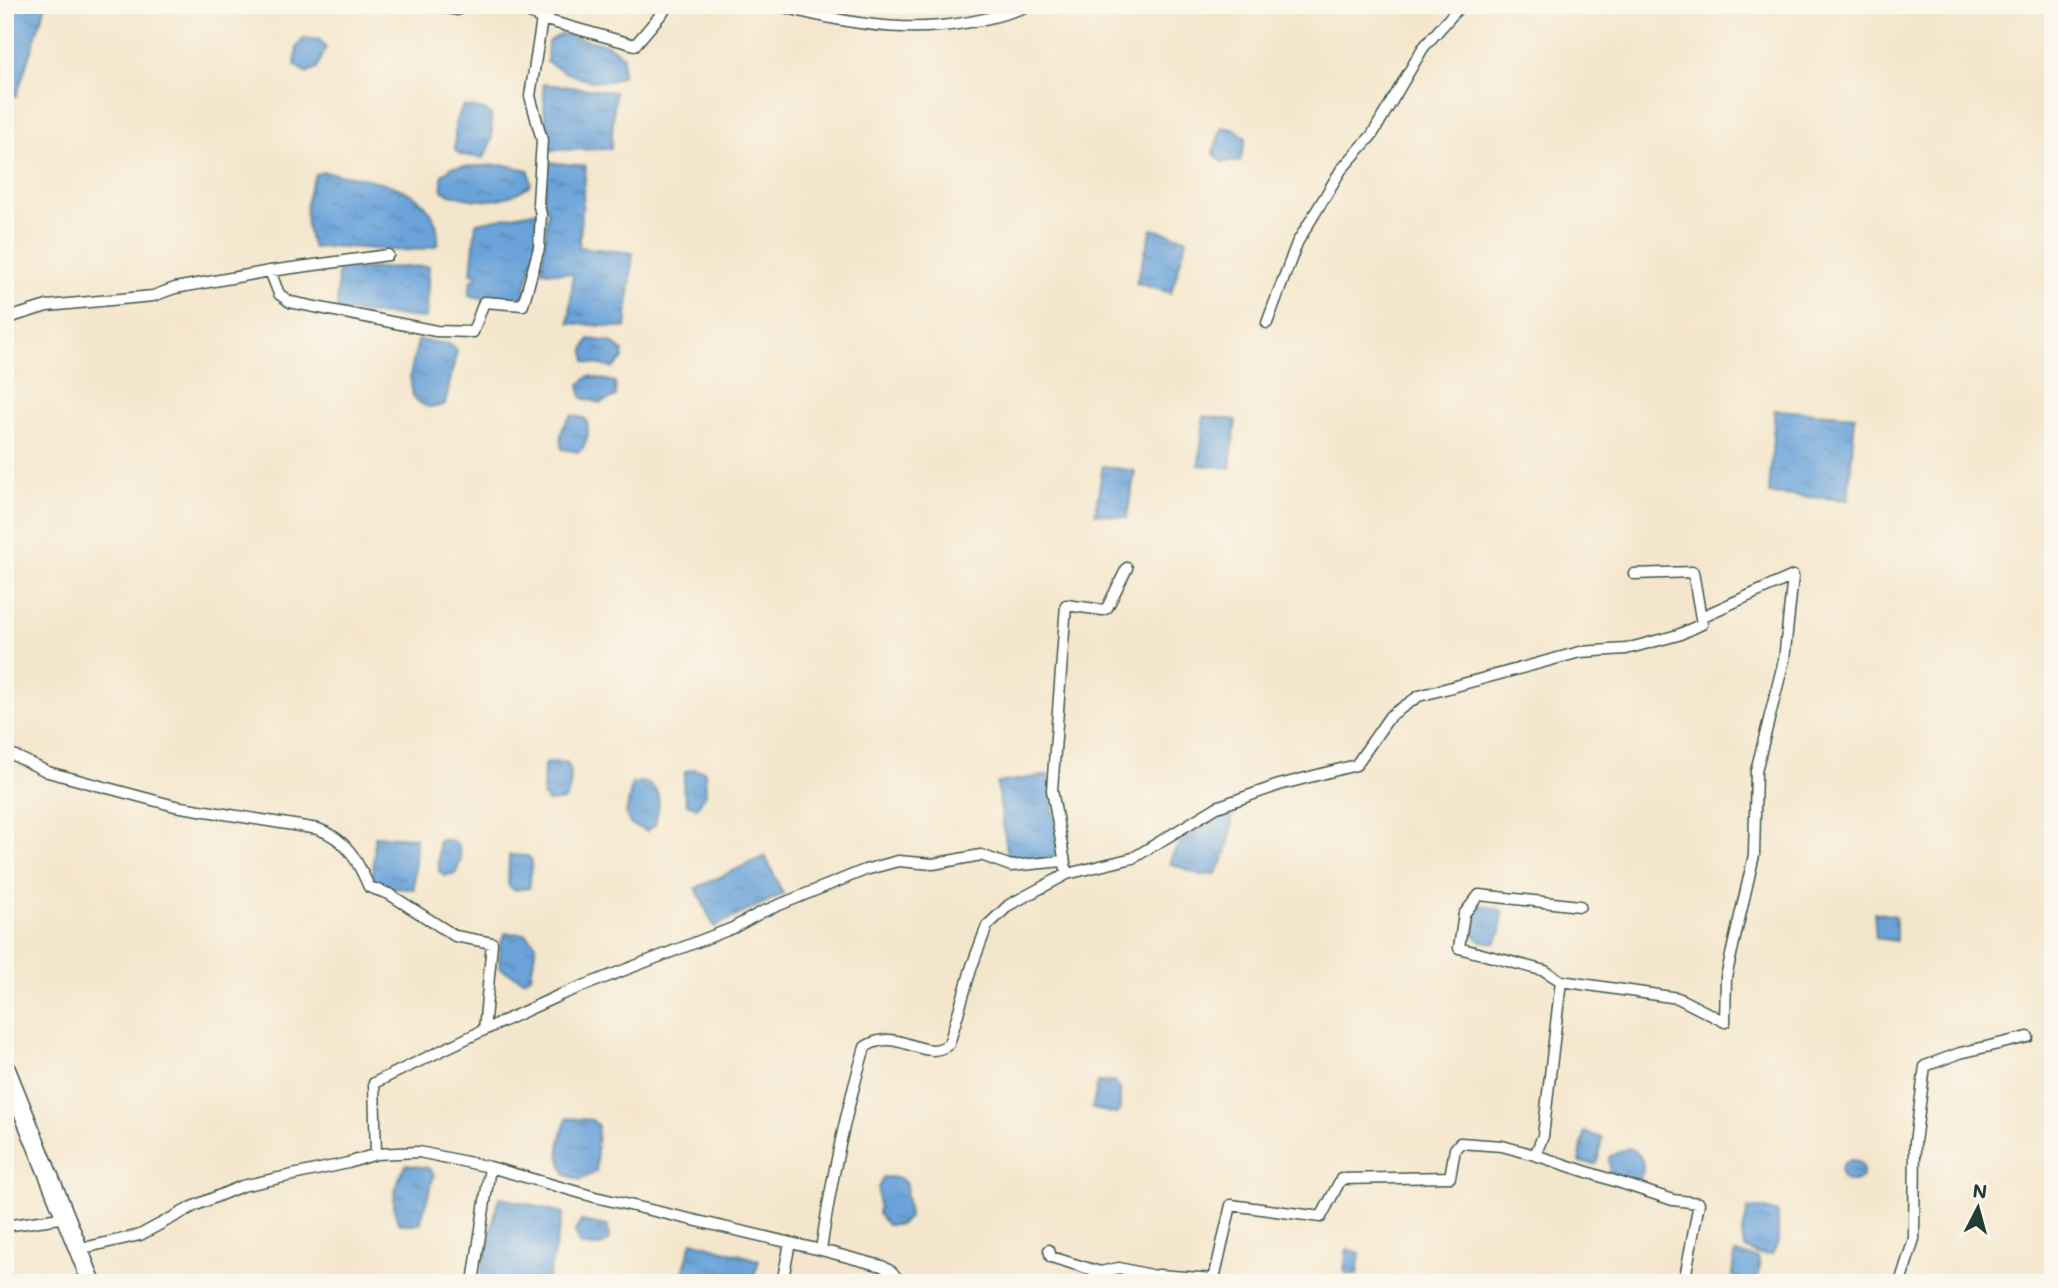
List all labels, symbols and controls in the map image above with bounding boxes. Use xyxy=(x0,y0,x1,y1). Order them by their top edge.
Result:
north arrow xyxy=(1942,1172,2012,1242)
text: N xyxy=(1971,1177,1988,1204)

